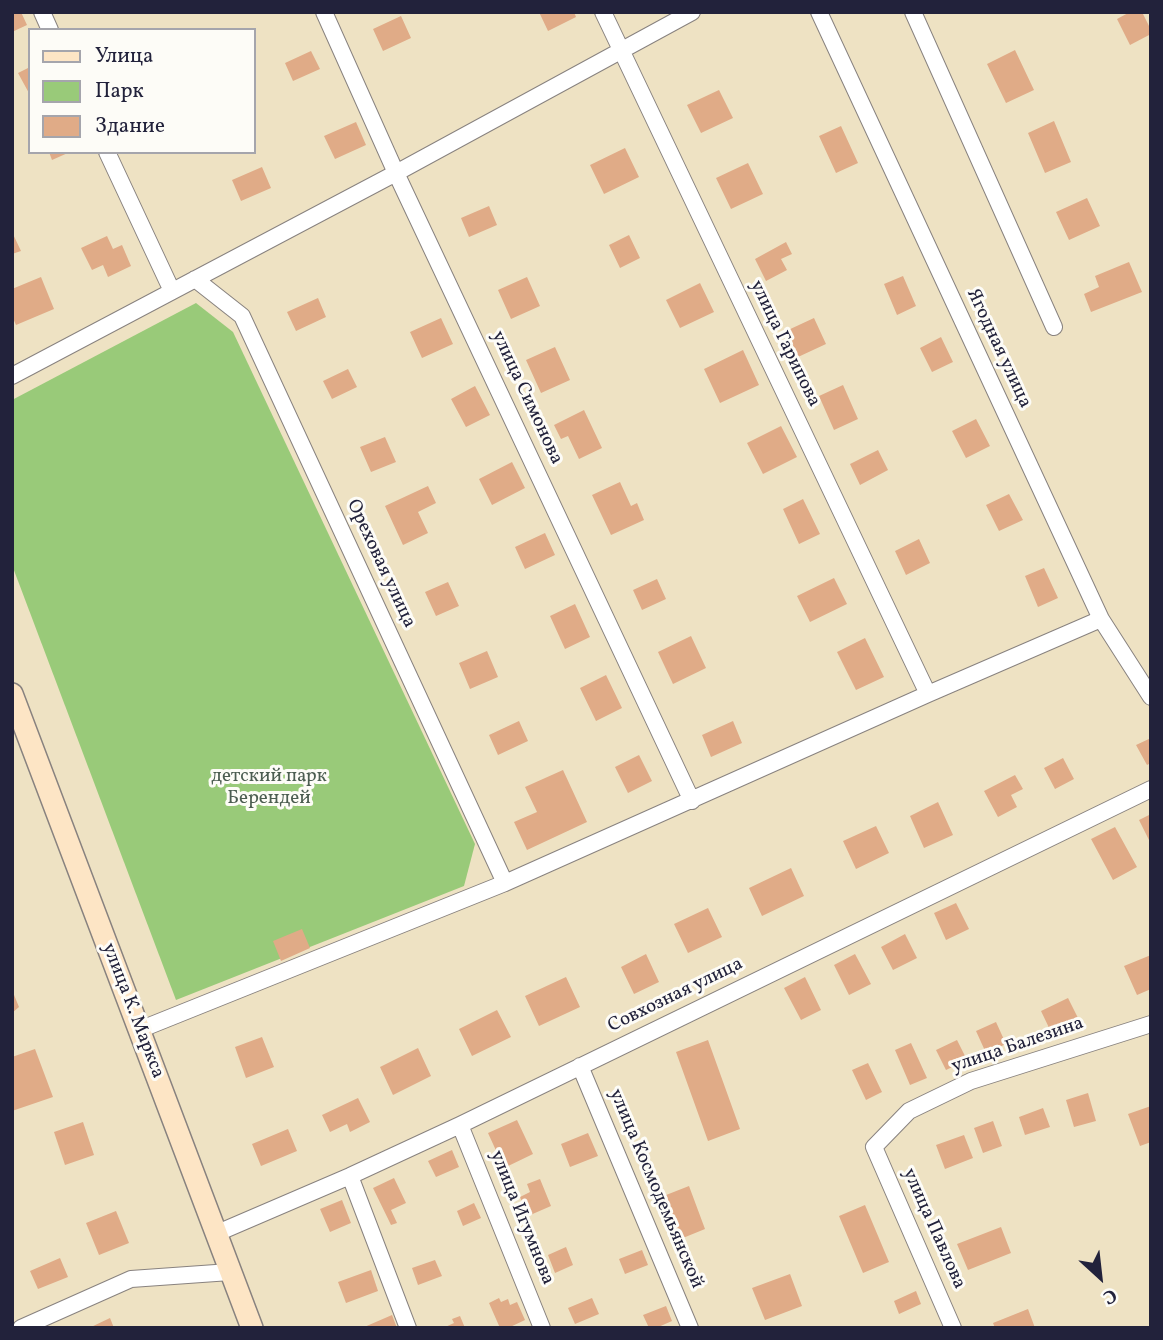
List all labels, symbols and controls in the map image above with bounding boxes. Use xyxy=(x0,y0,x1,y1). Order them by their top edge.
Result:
legend xyxy=(28,28,256,154)
text: Улица xyxy=(95,42,153,71)
text: Парк xyxy=(95,77,144,106)
text: Здание xyxy=(95,112,165,141)
street label: улица Гарипова xyxy=(744,277,824,411)
street label: Ягодная улица xyxy=(960,286,1036,412)
street label: улица Симонова xyxy=(485,328,567,468)
street label: Ореховая улица xyxy=(340,496,420,632)
park label: детский парк Берендей xyxy=(211,767,327,811)
street label: улица К. Маркса xyxy=(96,940,168,1082)
street label: Совхозная улица xyxy=(605,953,747,1039)
street label: улица Балезина xyxy=(949,1013,1087,1079)
street label: улица Космодемьянской xyxy=(603,1086,707,1292)
street label: улица Игумнова xyxy=(484,1147,558,1289)
street label: улица Павлова xyxy=(896,1165,970,1293)
north arrow xyxy=(1065,1242,1135,1312)
text: С xyxy=(1098,1281,1121,1310)

